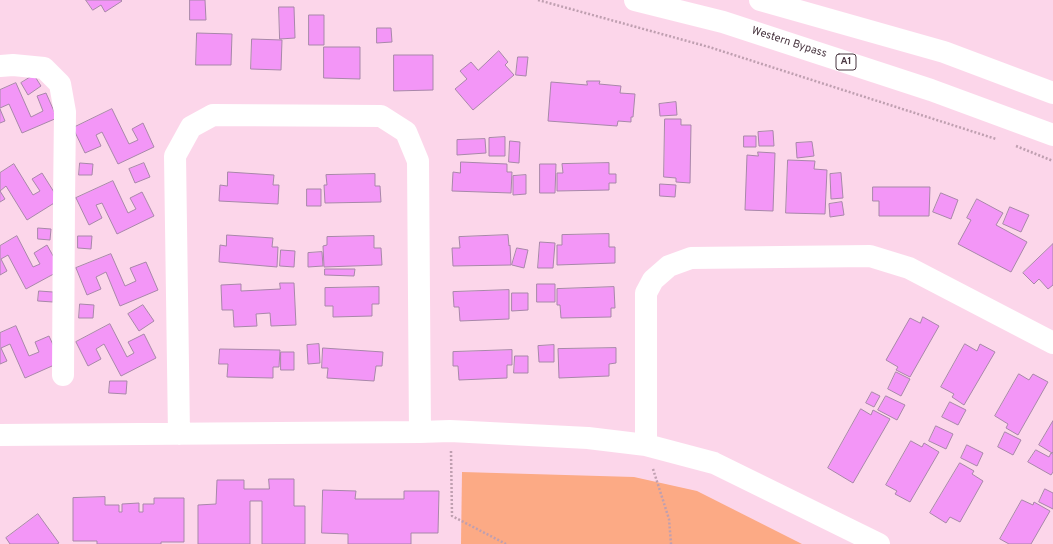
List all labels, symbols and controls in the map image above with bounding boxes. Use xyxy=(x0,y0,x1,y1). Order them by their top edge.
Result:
street label: Western Bypass xyxy=(750,25,828,61)
road number: A1 xyxy=(836,54,856,70)

